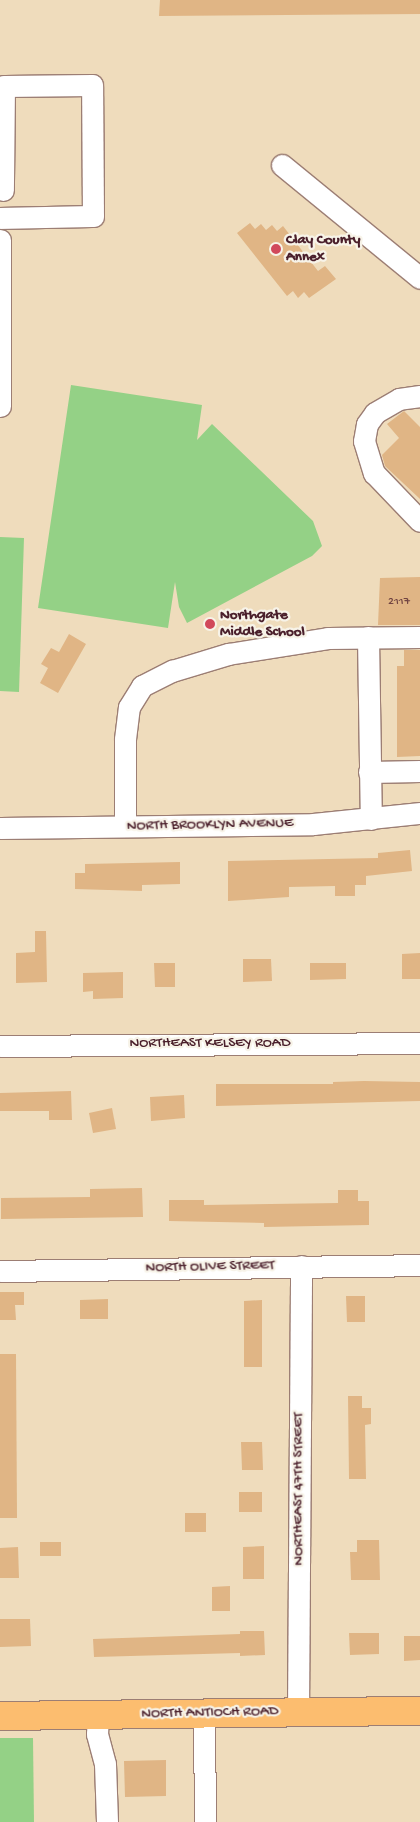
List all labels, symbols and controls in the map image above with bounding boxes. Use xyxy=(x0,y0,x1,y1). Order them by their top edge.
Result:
place label: Clay County Annex xyxy=(286,231,360,266)
marker: Clay County Annex xyxy=(270,243,282,255)
house number: 2117 xyxy=(388,596,410,610)
place label: Northgate Middle School xyxy=(220,606,305,641)
marker: Northgate Middle School xyxy=(204,618,216,630)
street label: NORTH BROOKLYN AVENUE xyxy=(127,815,293,835)
street label: NORTHEAST KELSEY ROAD xyxy=(130,1035,290,1053)
street label: NORTH OLIVE STREET xyxy=(145,1257,275,1277)
street label: NORTHEAST 47TH STREET xyxy=(290,1412,308,1566)
street label: NORTH ANTIOCH ROAD xyxy=(141,1703,279,1723)

